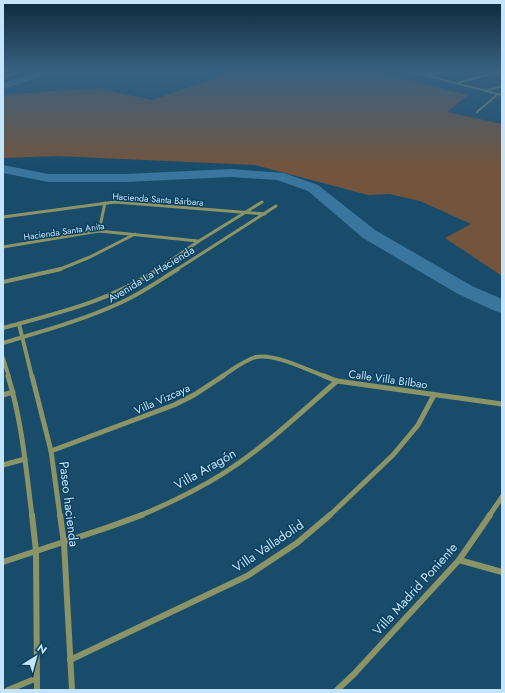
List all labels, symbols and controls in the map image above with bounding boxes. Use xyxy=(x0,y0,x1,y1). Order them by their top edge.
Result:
street label: Hacienda Santa Bárbara xyxy=(112,189,204,209)
street label: Hacienda Santa Anita xyxy=(23,219,105,243)
street label: Avenida La Hacienda xyxy=(105,242,197,306)
street label: Calle Villa Bilbao xyxy=(347,366,429,392)
street label: Villa Vizcaya xyxy=(132,380,192,418)
street label: Villa Aragón xyxy=(170,444,240,494)
street label: Paseo hacienda xyxy=(54,460,84,548)
street label: Villa Valladolid xyxy=(229,515,307,577)
street label: Villa Madrid Poniente xyxy=(368,538,462,640)
north arrow xyxy=(16,637,56,677)
text: N xyxy=(34,640,50,658)

